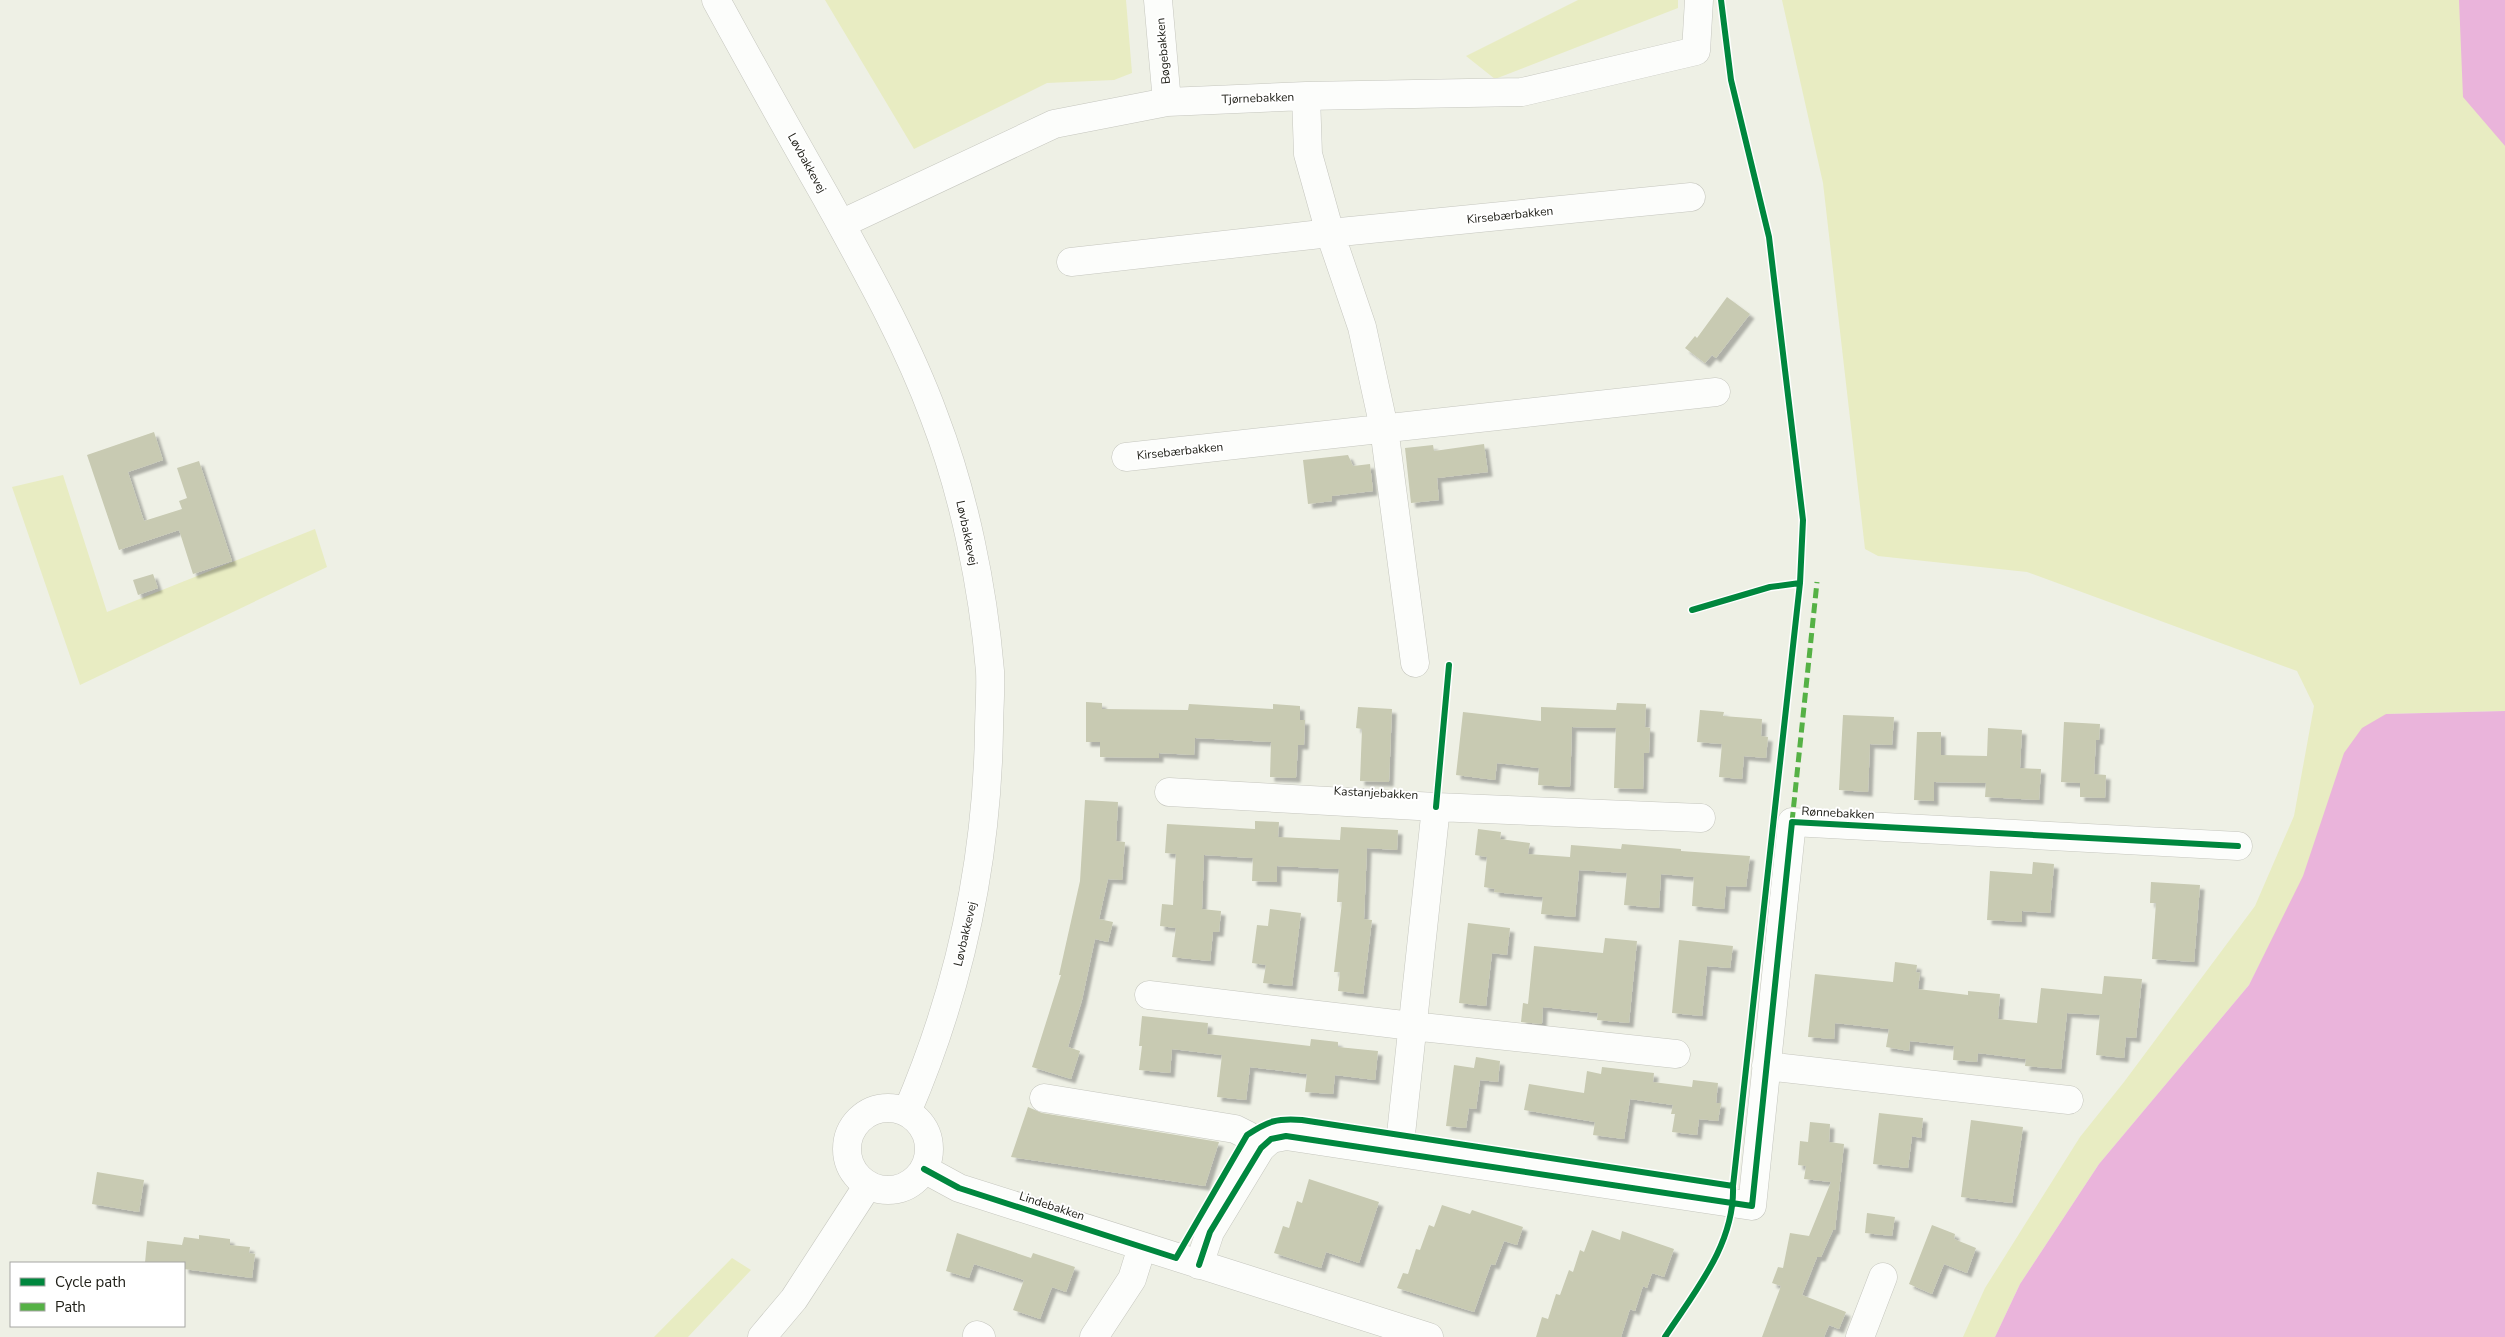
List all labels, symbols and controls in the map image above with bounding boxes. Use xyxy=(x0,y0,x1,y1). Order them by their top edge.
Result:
street label: Bøgebakken xyxy=(1152,17,1174,85)
street label: Tjørnebakken xyxy=(1221,89,1295,107)
street label: Løvbakkevej xyxy=(784,130,830,196)
street label: Kirsebærbakken xyxy=(1466,203,1554,227)
street label: Kirsebærbakken xyxy=(1136,439,1224,463)
street label: Løvbakkevej xyxy=(952,499,982,567)
street label: Kastanjebakken xyxy=(1333,783,1419,803)
street label: Rønnebakken xyxy=(1801,803,1875,823)
street label: Løvbakkevej xyxy=(950,900,980,968)
street label: Lindebakken xyxy=(1017,1188,1087,1224)
legend xyxy=(10,1262,185,1327)
text: Cycle path xyxy=(55,1272,126,1292)
text: Path xyxy=(55,1297,86,1317)

